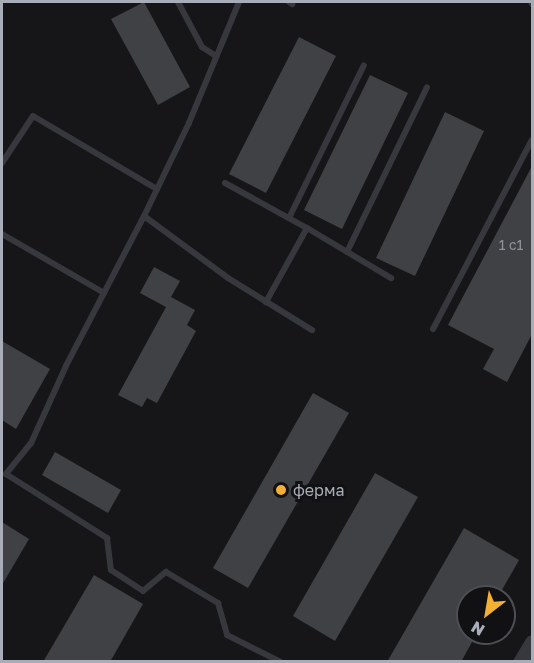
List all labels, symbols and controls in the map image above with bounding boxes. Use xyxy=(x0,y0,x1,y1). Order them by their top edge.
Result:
house number: 1 с1 xyxy=(499,237,523,253)
place label: ферма xyxy=(293,480,345,500)
marker: ферма xyxy=(274,483,288,497)
north arrow xyxy=(456,585,516,645)
text: N xyxy=(467,617,488,640)

